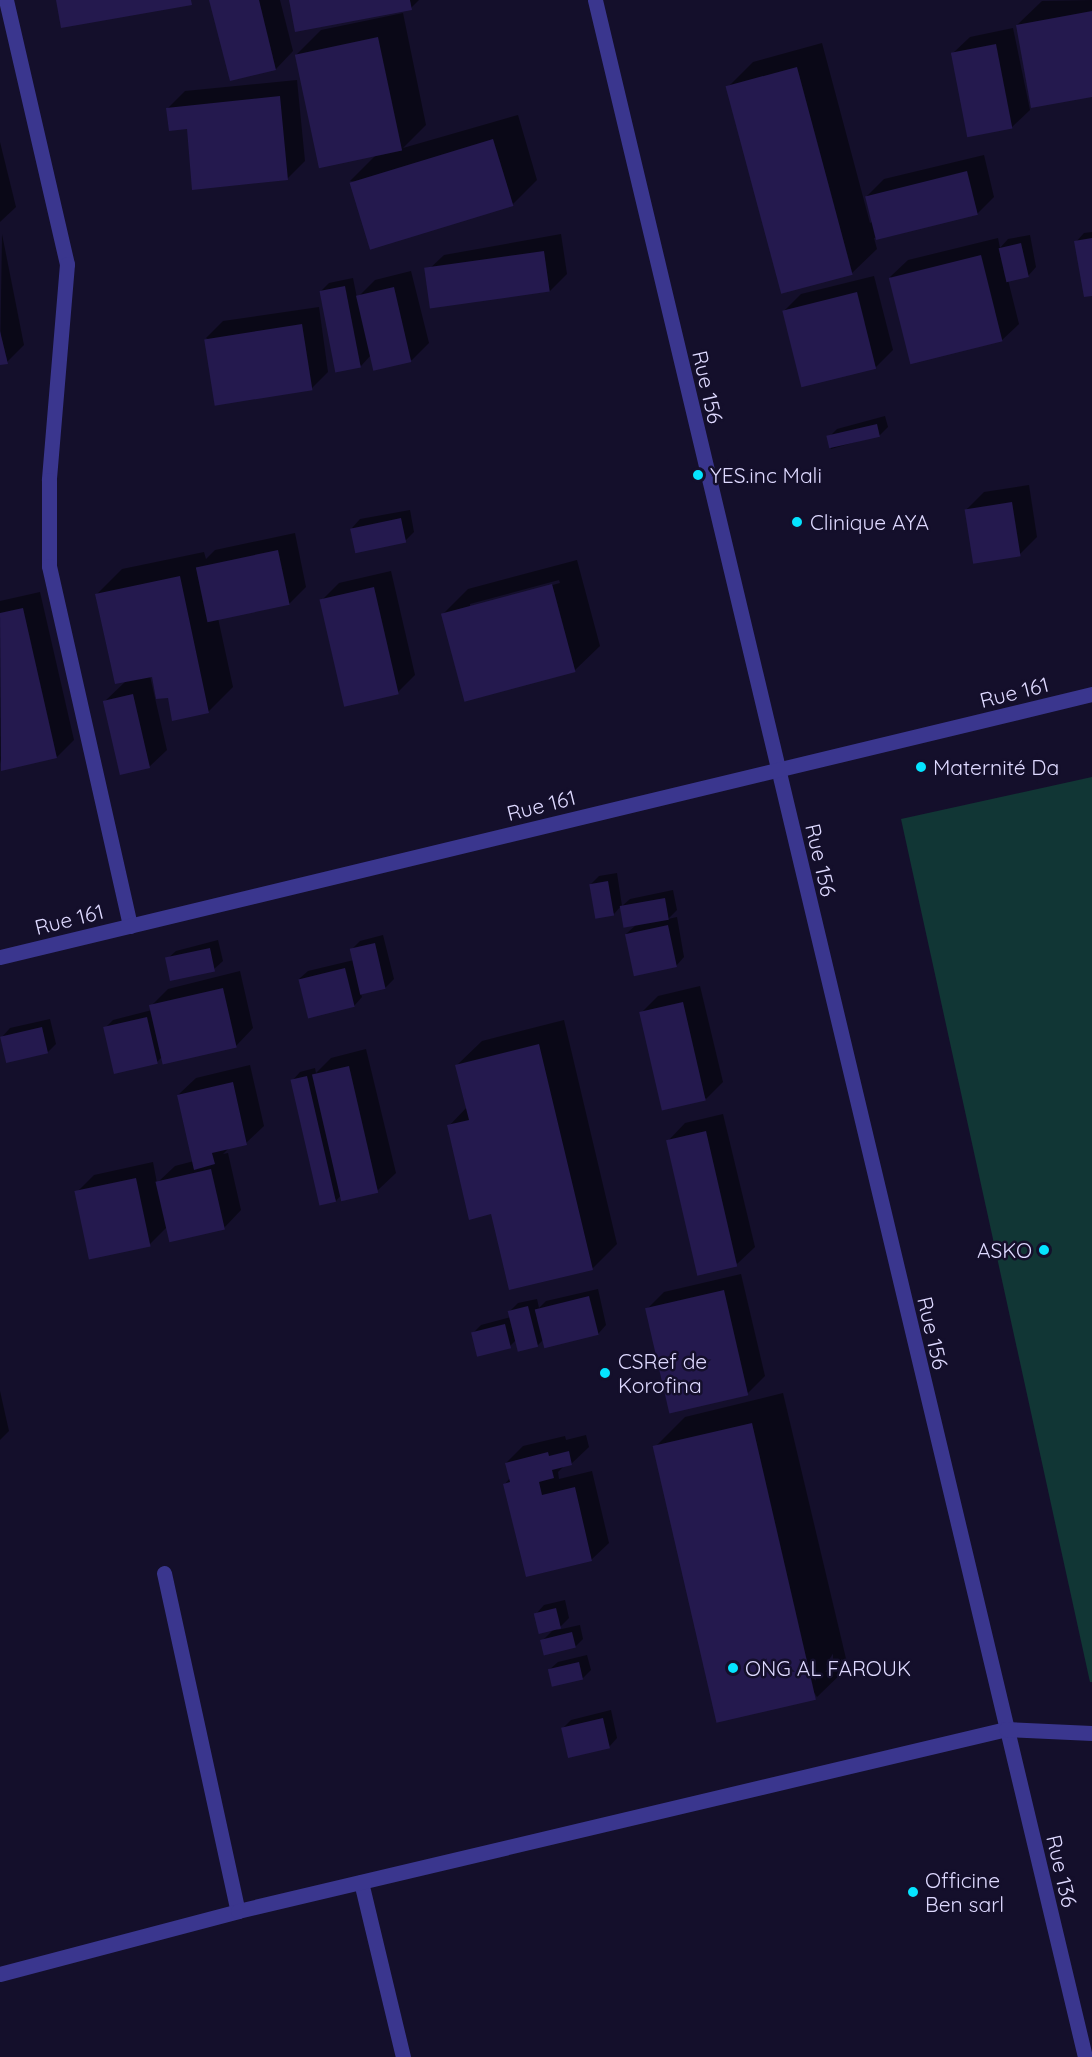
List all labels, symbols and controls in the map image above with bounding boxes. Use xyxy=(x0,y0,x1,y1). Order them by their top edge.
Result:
street label: Rue 156 xyxy=(687,348,729,426)
place label: YES.inc Mali xyxy=(710,462,822,488)
marker: YES.inc Mali xyxy=(691,468,705,482)
place label: Clinique AYA xyxy=(810,509,929,535)
marker: Clinique AYA xyxy=(788,513,806,531)
street label: Rue 161 xyxy=(977,671,1051,713)
place label: Maternité Da xyxy=(933,754,1059,780)
marker: Maternité Da xyxy=(914,760,928,774)
street label: Rue 161 xyxy=(504,784,578,826)
street label: Rue 156 xyxy=(800,821,842,899)
street label: Rue 161 xyxy=(32,898,106,940)
place label: ASKO xyxy=(977,1237,1032,1263)
marker: ASKO xyxy=(1037,1243,1051,1257)
street label: Rue 156 xyxy=(912,1294,954,1372)
place label: CSRef de Korofina xyxy=(618,1348,707,1398)
marker: CSRef de Korofina xyxy=(596,1364,614,1382)
place label: ONG AL FAROUK xyxy=(745,1655,911,1681)
marker: ONG AL FAROUK xyxy=(726,1661,740,1675)
street label: Rue 136 xyxy=(1041,1832,1083,1910)
place label: Officine Ben sarl xyxy=(925,1867,1004,1917)
marker: Officine Ben sarl xyxy=(906,1885,920,1899)

